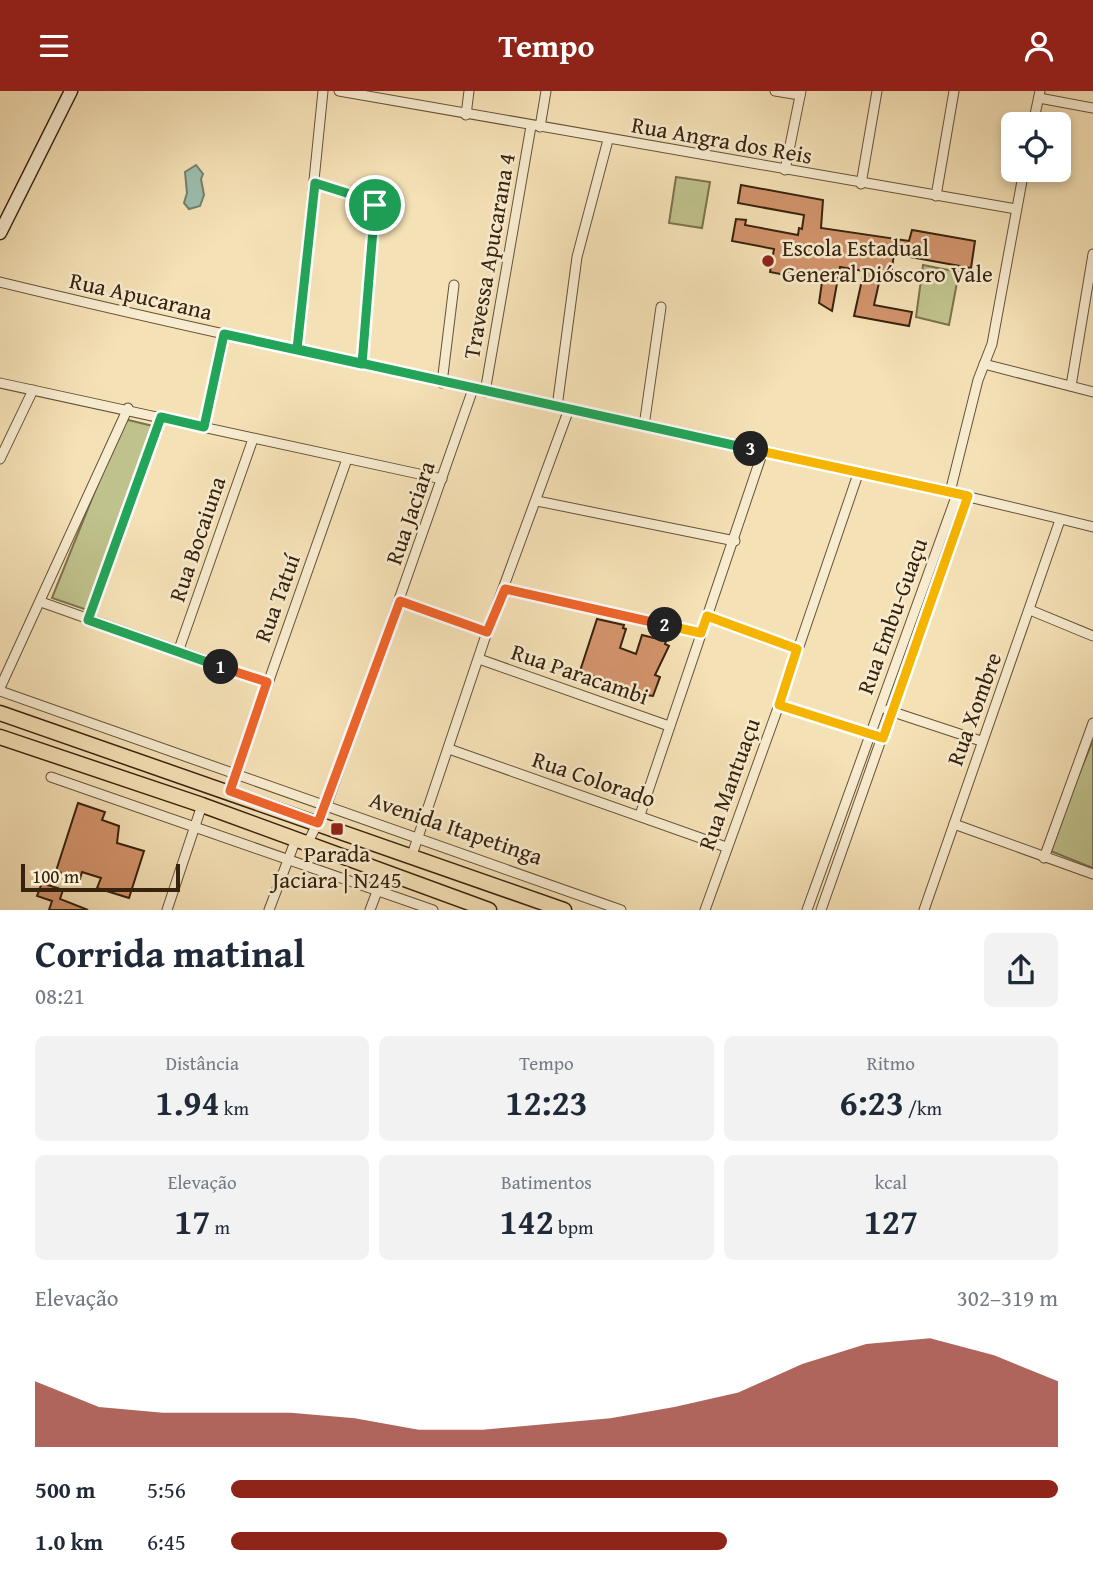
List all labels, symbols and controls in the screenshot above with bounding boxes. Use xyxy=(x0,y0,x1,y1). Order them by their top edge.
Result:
text: Tempo xyxy=(499,22,595,69)
icon: menu xyxy=(35,27,73,65)
icon: person xyxy=(1020,27,1058,65)
street label: Rua Angra dos Reis xyxy=(629,107,815,172)
map controls xyxy=(1001,112,1071,182)
button: locate xyxy=(1001,112,1071,182)
street label: Travessa Apucarana 4 xyxy=(454,150,523,361)
pin xyxy=(345,175,405,235)
icon: arrive xyxy=(356,186,394,224)
place label: Escola Estadual General Dióscoro Vale xyxy=(782,231,993,290)
marker: Escola Estadual General Dióscoro Vale xyxy=(760,253,776,269)
street label: Rua Apucarana xyxy=(67,263,216,328)
pin: 3 xyxy=(734,431,768,467)
text: 3 xyxy=(746,434,755,462)
street label: Rua Jaciara xyxy=(376,457,443,569)
street label: Rua Bocaiuna xyxy=(160,472,233,606)
street label: Rua Embu-Guaçu xyxy=(848,533,935,698)
street label: Rua Tatuí xyxy=(245,549,308,646)
pin: 2 xyxy=(648,607,682,643)
text: 2 xyxy=(660,610,669,638)
street label: Rua Paracambi xyxy=(507,635,653,712)
street label: Rua Xombre xyxy=(938,648,1009,770)
pin: 1 xyxy=(204,649,238,685)
text: 1 xyxy=(216,652,225,680)
street label: Rua Mantuaçu xyxy=(689,713,768,854)
street label: Rua Colorado xyxy=(528,742,660,815)
street label: Avenida Itapetinga xyxy=(365,782,547,873)
marker: Parada Jaciara | N245 xyxy=(329,821,345,837)
place label: Parada Jaciara | N245 xyxy=(269,837,402,896)
scale bar xyxy=(21,861,180,893)
text: 100 m xyxy=(32,862,79,890)
text: Corrida matinal xyxy=(35,925,305,981)
button: share xyxy=(984,933,1058,1007)
text: 08:21 xyxy=(35,979,85,1012)
text: Distância xyxy=(165,1049,239,1077)
text: Tempo xyxy=(519,1049,574,1077)
text: Ritmo xyxy=(867,1049,915,1077)
text: 1.94 xyxy=(155,1077,220,1128)
text: 12:23 xyxy=(505,1077,588,1128)
text: 6:23 xyxy=(840,1077,904,1128)
text: km xyxy=(220,1094,249,1122)
text: /km xyxy=(904,1094,942,1122)
text: Elevação xyxy=(168,1168,237,1196)
text: Batimentos xyxy=(501,1168,592,1196)
text: kcal xyxy=(875,1168,907,1196)
text: 17 xyxy=(174,1196,210,1247)
text: 142 xyxy=(499,1196,554,1247)
text: 127 xyxy=(864,1196,918,1247)
text: m xyxy=(210,1213,230,1241)
text: bpm xyxy=(554,1213,594,1241)
text: Elevação xyxy=(35,1281,119,1314)
text: 302–319 m xyxy=(957,1281,1058,1314)
text: 500 m xyxy=(35,1473,96,1506)
text: 5:56 xyxy=(147,1473,186,1506)
text: 1.0 km xyxy=(35,1525,103,1558)
text: 6:45 xyxy=(147,1525,186,1558)

